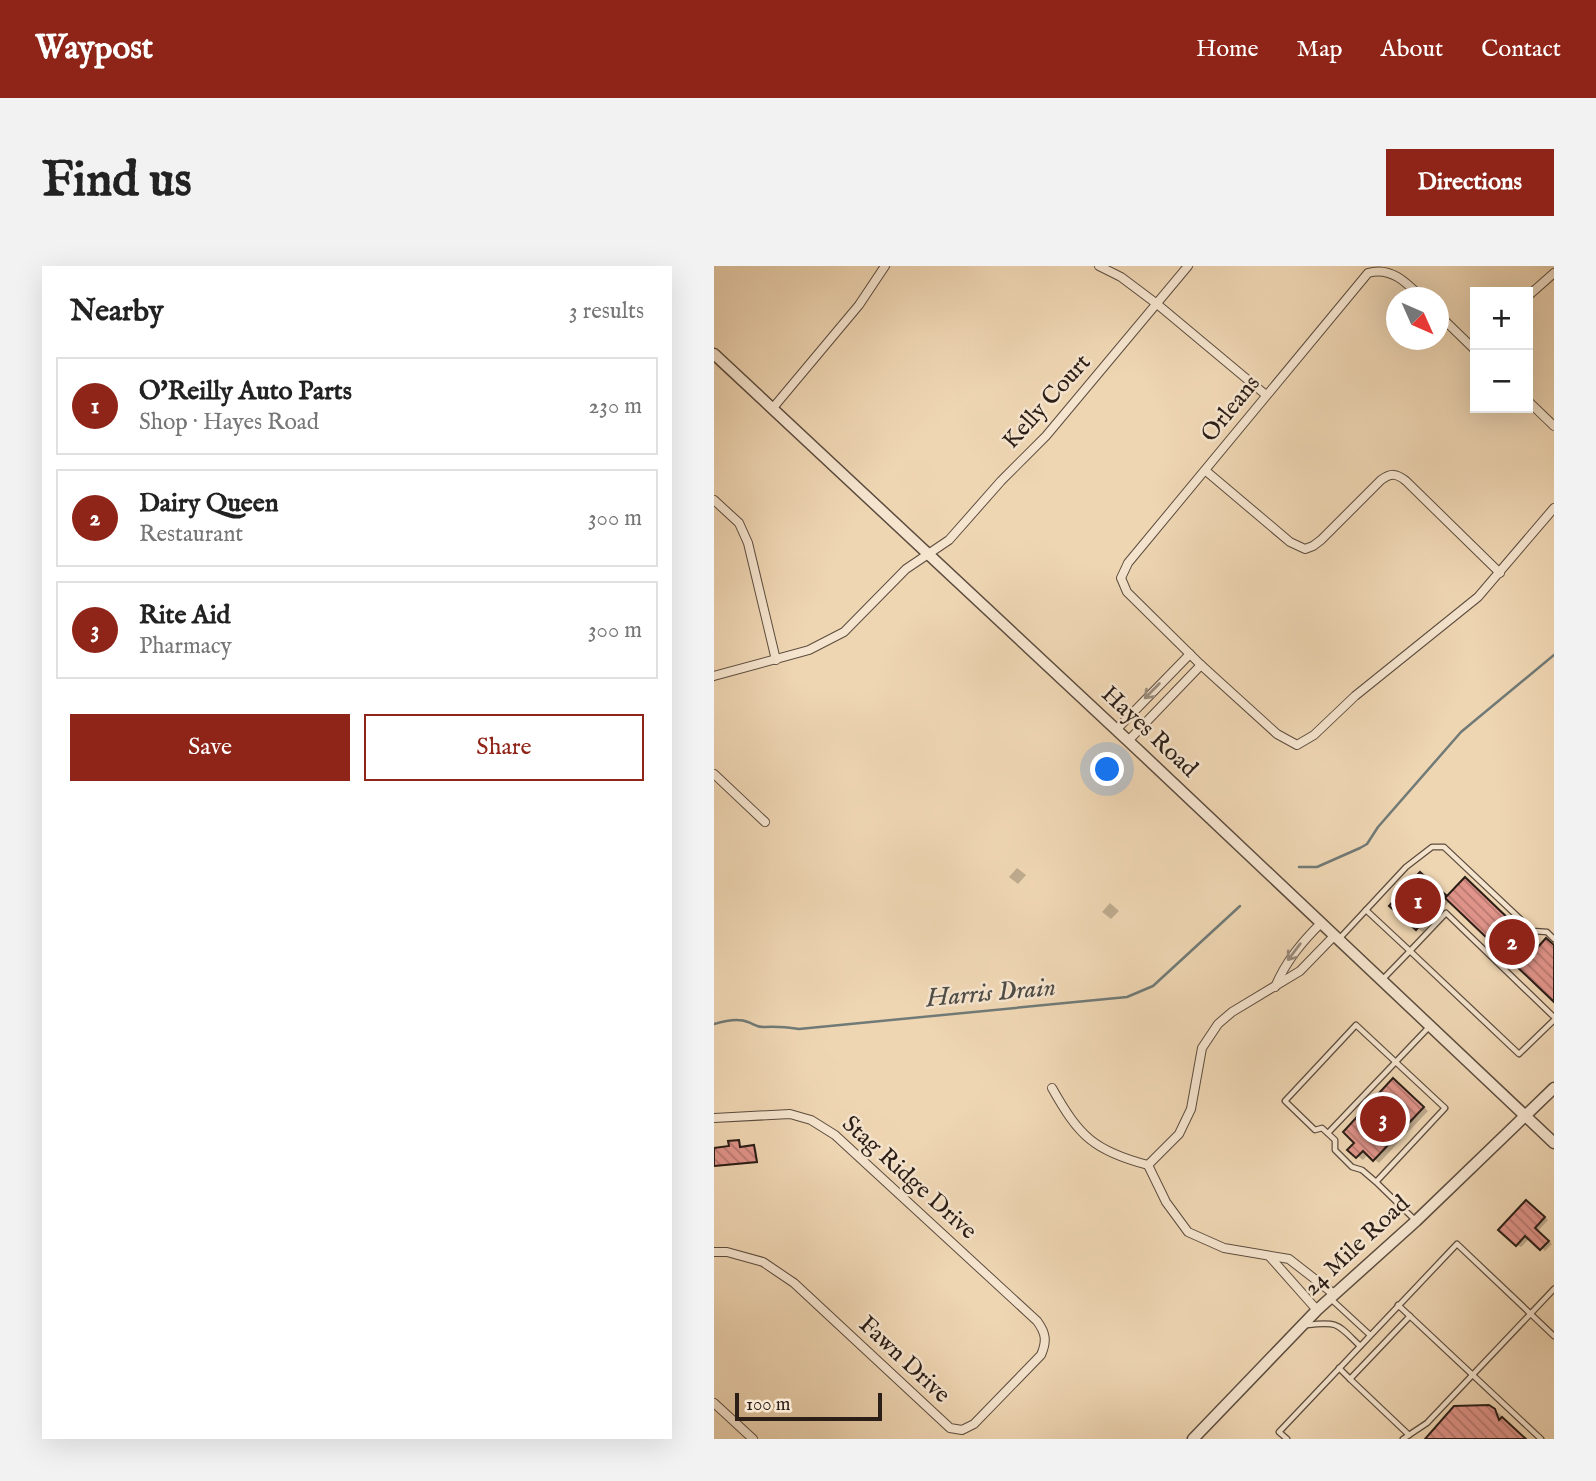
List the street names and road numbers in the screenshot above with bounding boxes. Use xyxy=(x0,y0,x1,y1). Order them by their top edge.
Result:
street label: Kelly Court xyxy=(996,348,1098,456)
street label: Orleans xyxy=(1194,369,1268,449)
street label: Hayes Road xyxy=(1094,679,1204,785)
street label: Stag Ridge Drive xyxy=(835,1109,983,1247)
street label: 24 Mile Road xyxy=(1297,1189,1417,1303)
street label: Fawn Drive xyxy=(852,1310,956,1410)

